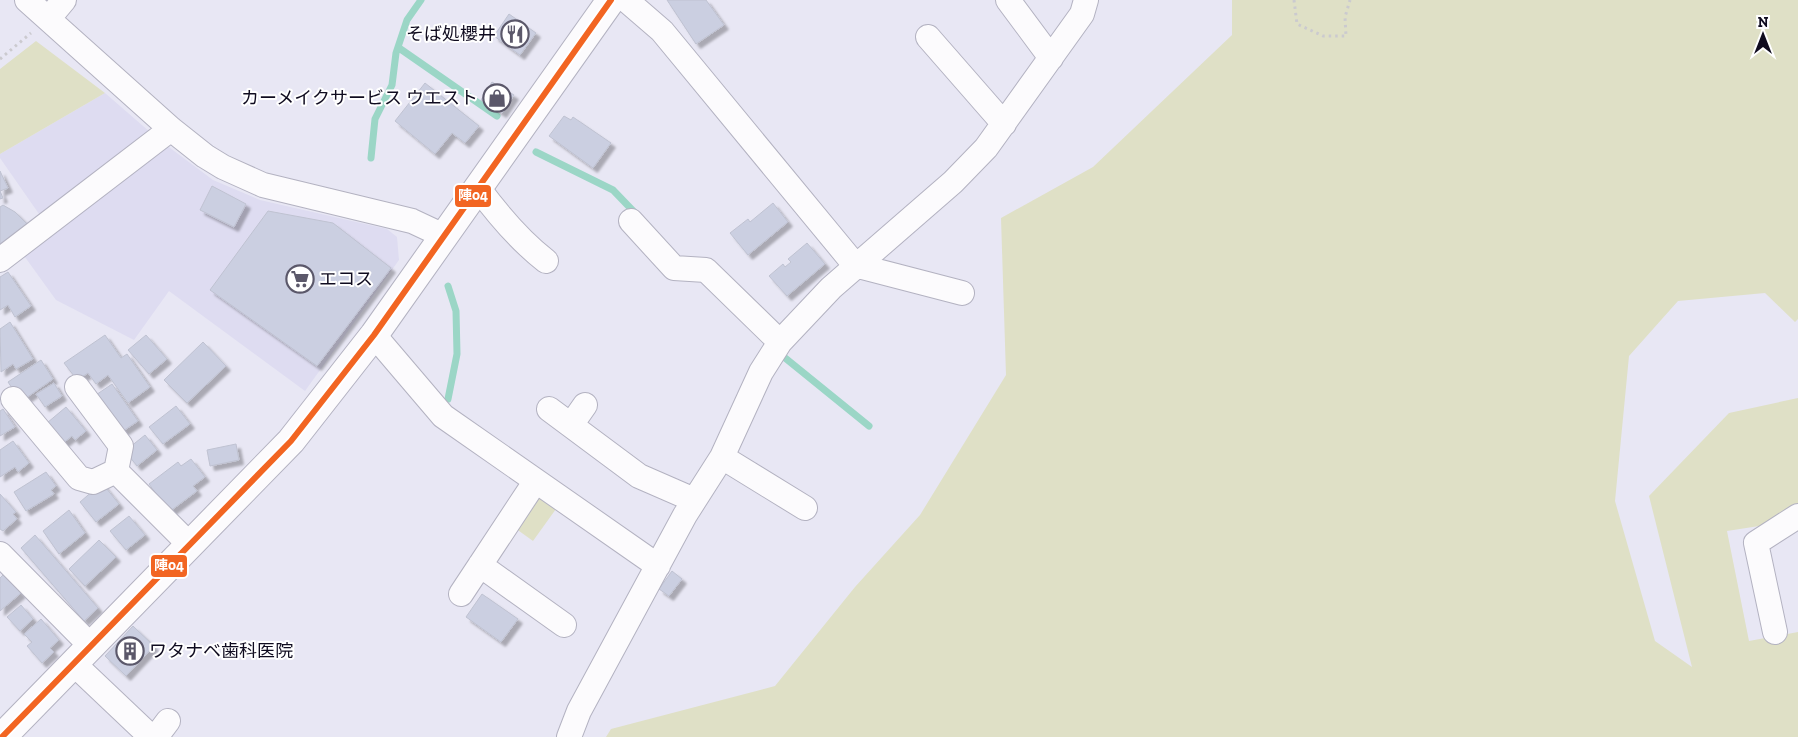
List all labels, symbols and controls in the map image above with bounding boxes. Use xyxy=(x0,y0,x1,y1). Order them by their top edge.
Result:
north arrow xyxy=(1738,10,1788,60)
text: N xyxy=(1758,14,1769,31)
restaurant icon: そば処櫻井 xyxy=(500,19,530,49)
place label: そば処櫻井 xyxy=(406,23,496,45)
shop icon: カーメイクサービス ウエスト xyxy=(482,83,512,113)
place label: カーメイクサービス ウエスト xyxy=(241,87,478,109)
line badge: 陣04 xyxy=(454,184,492,208)
text: 陣04 xyxy=(458,187,488,204)
supermarket icon: エコス xyxy=(285,264,315,294)
place label: エコス xyxy=(319,268,373,290)
line badge: 陣04 xyxy=(150,554,188,578)
text: 陣04 xyxy=(154,557,184,574)
building icon: ワタナベ歯科医院 xyxy=(115,636,145,666)
place label: ワタナベ歯科医院 xyxy=(149,640,293,662)

